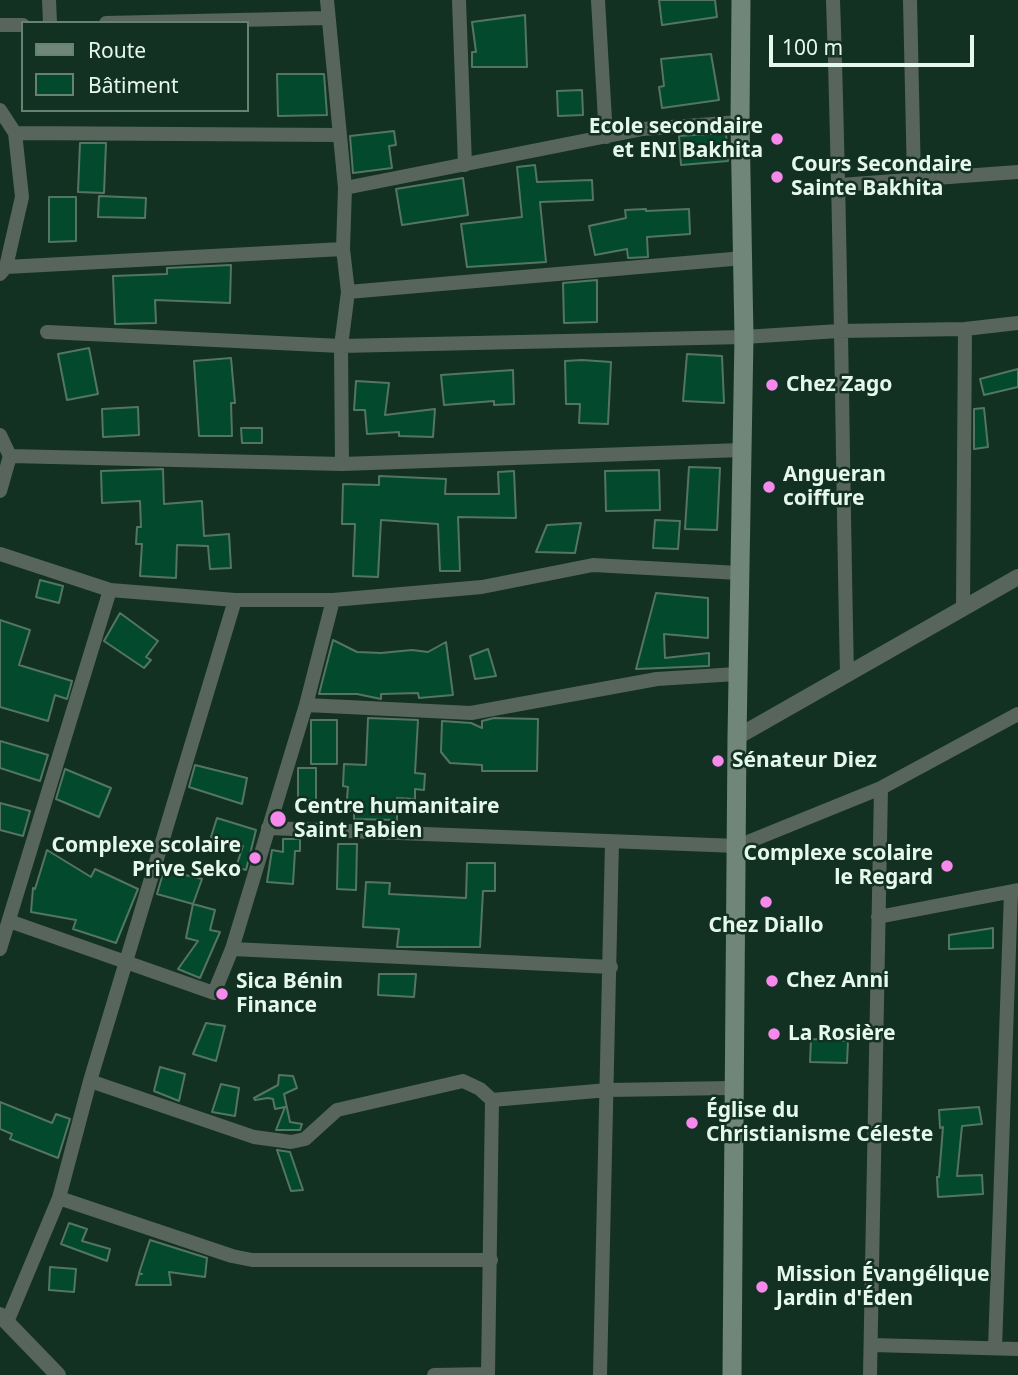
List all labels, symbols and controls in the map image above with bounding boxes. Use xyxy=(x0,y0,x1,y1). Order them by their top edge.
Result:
legend xyxy=(21,21,248,112)
scale bar xyxy=(773,21,978,65)
text: 100 m xyxy=(782,33,843,61)
text: Route xyxy=(88,36,146,64)
text: Bâtiment xyxy=(88,71,178,99)
place label: Ecole secondaire et ENI Bakhita xyxy=(589,114,763,164)
marker: Ecole secondaire et ENI Bakhita xyxy=(769,131,785,147)
place label: Cours Secondaire Sainte Bakhita xyxy=(791,152,972,202)
marker: Cours Secondaire Sainte Bakhita xyxy=(769,169,785,185)
place label: Chez Zago xyxy=(786,372,892,398)
marker: Chez Zago xyxy=(764,377,780,393)
place label: Angueran coiffure xyxy=(783,462,886,512)
marker: Angueran coiffure xyxy=(761,479,777,495)
place label: Sénateur Diez xyxy=(732,748,877,774)
marker: Sénateur Diez xyxy=(710,753,726,769)
place label: Centre humanitaire Saint Fabien xyxy=(294,794,500,844)
marker: Centre humanitaire Saint Fabien xyxy=(268,809,288,829)
place label: Complexe scolaire Prive Seko xyxy=(51,833,241,883)
place label: Complexe scolaire le Regard xyxy=(743,841,933,891)
marker: Complexe scolaire Prive Seko xyxy=(247,850,263,866)
marker: Complexe scolaire le Regard xyxy=(939,858,955,874)
marker: Chez Diallo xyxy=(758,894,774,910)
place label: Chez Diallo xyxy=(708,913,824,939)
place label: Chez Anni xyxy=(786,968,889,994)
place label: Sica Bénin Finance xyxy=(236,969,343,1019)
marker: Chez Anni xyxy=(764,973,780,989)
marker: Sica Bénin Finance xyxy=(214,986,230,1002)
place label: La Rosière xyxy=(788,1021,896,1047)
marker: La Rosière xyxy=(766,1026,782,1042)
place label: Église du Christianisme Céleste xyxy=(706,1098,933,1148)
marker: Église du Christianisme Céleste xyxy=(684,1115,700,1131)
place label: Mission Évangélique Jardin d'Éden xyxy=(776,1262,989,1312)
marker: Mission Évangélique Jardin d'Éden xyxy=(754,1279,770,1295)

